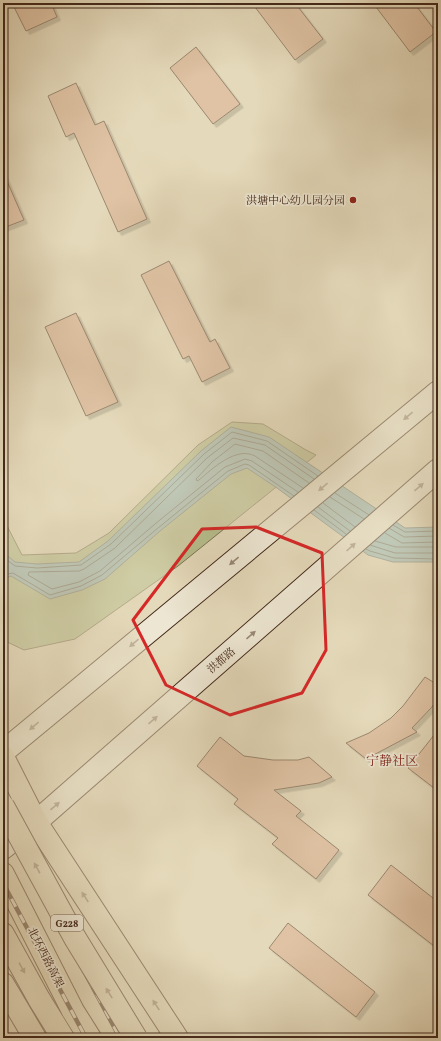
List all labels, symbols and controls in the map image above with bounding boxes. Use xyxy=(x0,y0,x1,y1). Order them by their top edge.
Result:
place label: 洪塘中心幼儿园分园 xyxy=(246,194,345,209)
marker: 洪塘中心幼儿园分园 xyxy=(348,195,358,205)
one-way arrow xyxy=(403,412,413,421)
one-way arrow xyxy=(318,482,329,491)
one-way arrow xyxy=(414,482,425,491)
one-way arrow xyxy=(345,543,356,552)
one-way arrow xyxy=(229,556,240,565)
one-way arrow xyxy=(246,630,256,639)
one-way arrow xyxy=(129,639,139,648)
street label: 洪都路 xyxy=(205,645,239,678)
one-way arrow xyxy=(148,716,158,725)
one-way arrow xyxy=(29,722,39,731)
district label: 宁静社区 xyxy=(366,753,418,771)
one-way arrow xyxy=(50,801,60,810)
one-way arrow xyxy=(34,862,40,874)
one-way arrow xyxy=(81,891,88,902)
road number: G228 xyxy=(51,915,83,931)
street label: 北环西路高架 xyxy=(23,925,66,990)
one-way arrow xyxy=(18,962,25,974)
one-way arrow xyxy=(105,987,112,999)
one-way arrow xyxy=(152,1000,160,1011)

